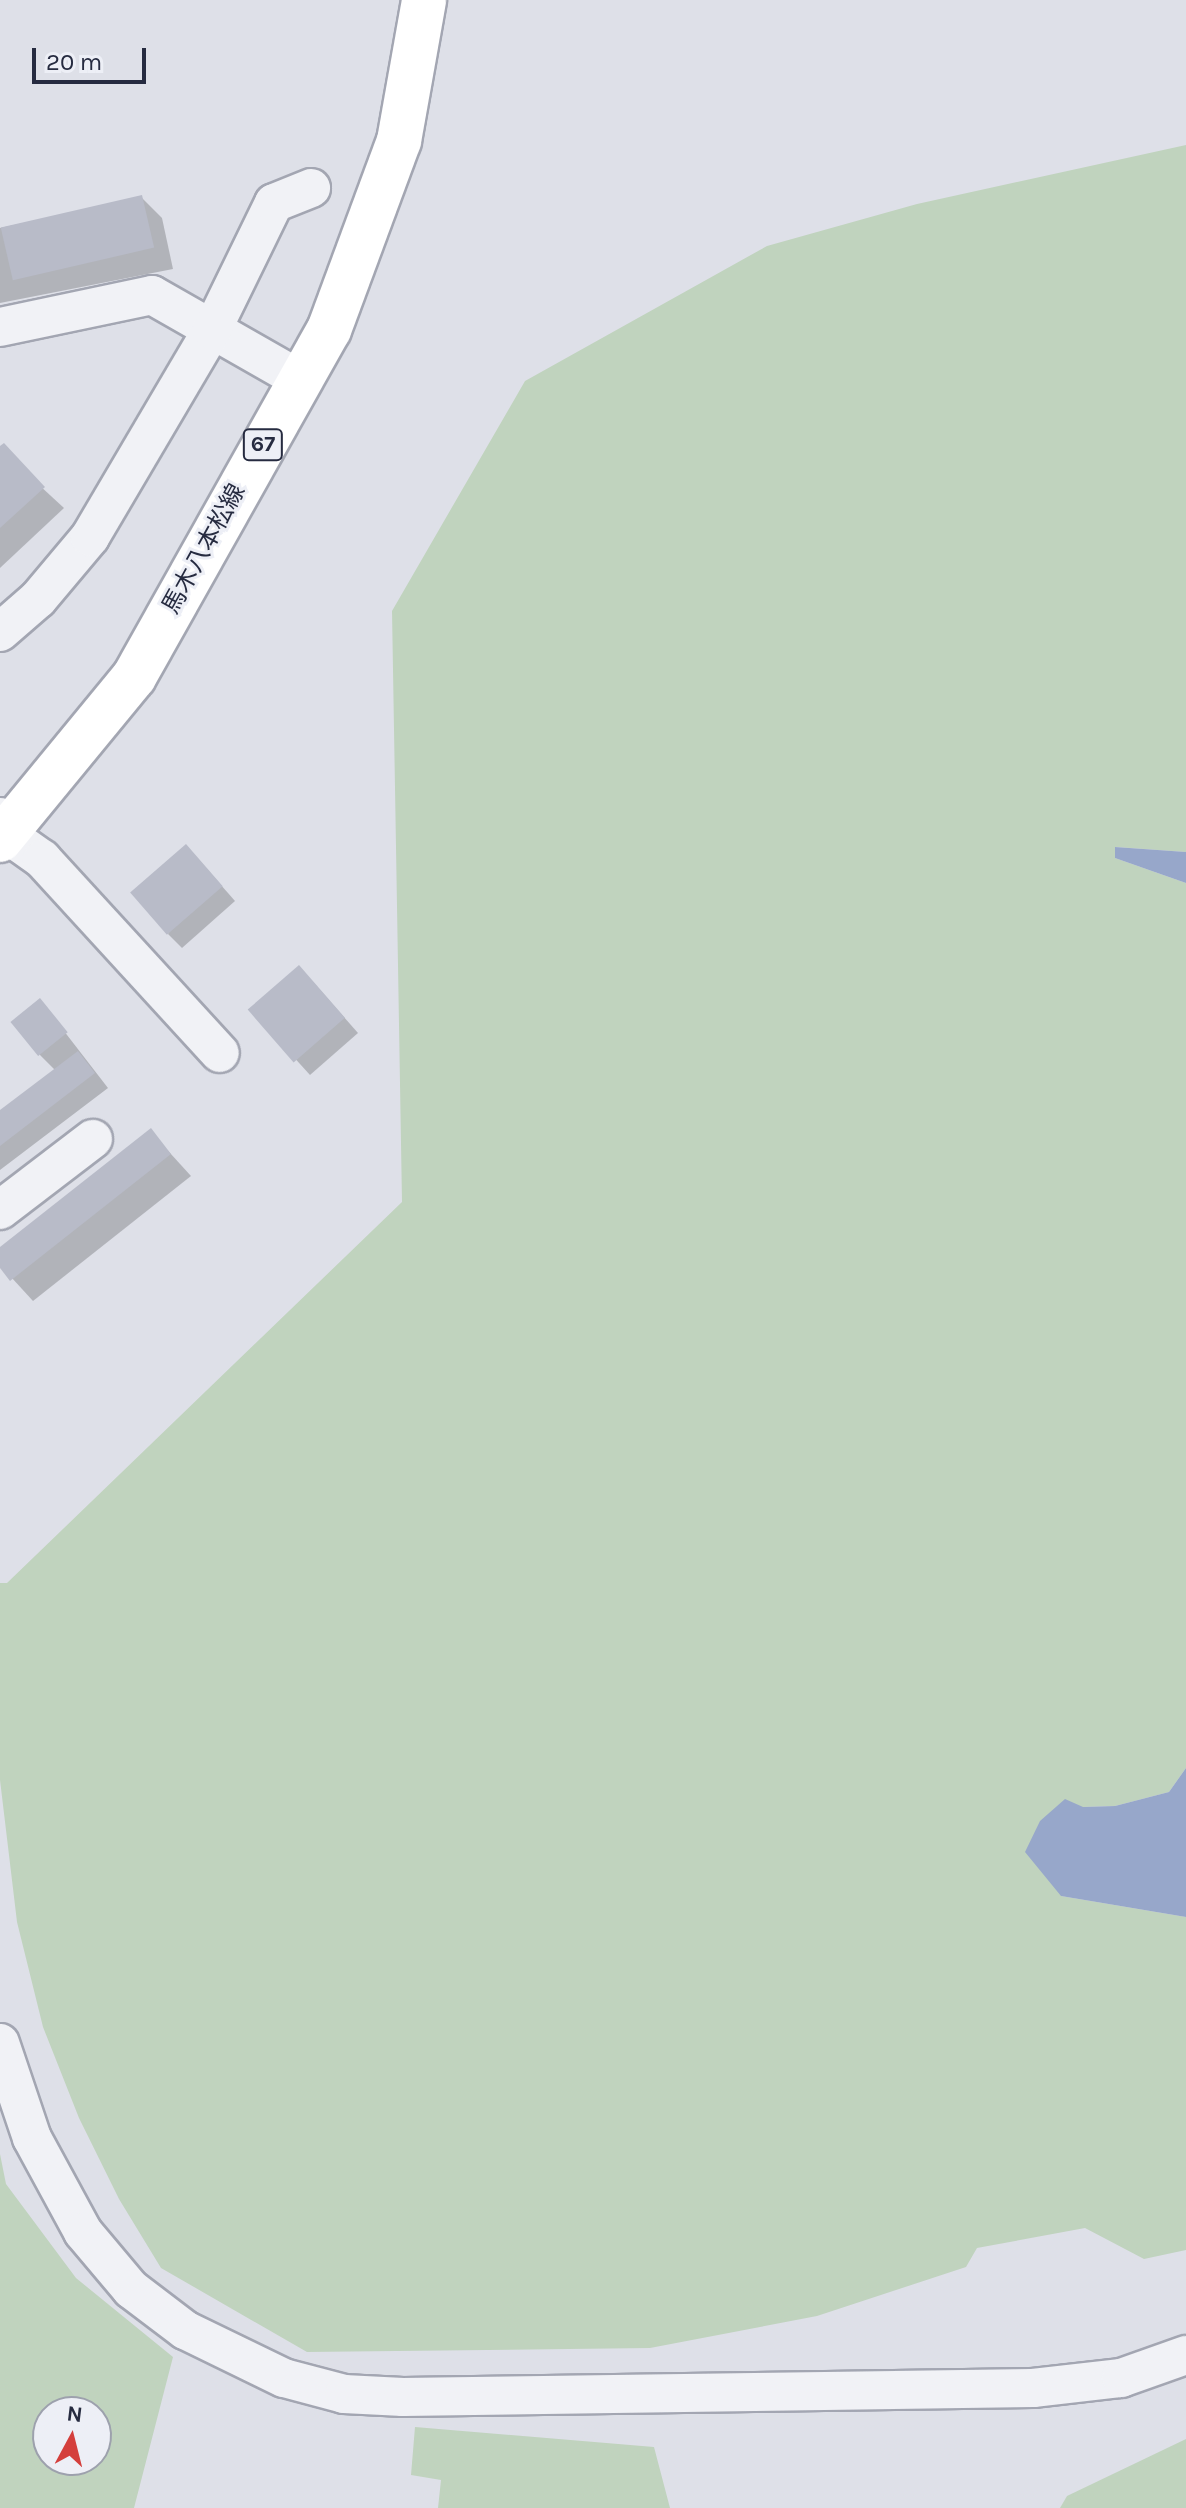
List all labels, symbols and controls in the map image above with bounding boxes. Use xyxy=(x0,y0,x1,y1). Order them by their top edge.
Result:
scale bar xyxy=(36,32,150,82)
text: 20 m xyxy=(46,48,102,76)
road number: 67 xyxy=(241,427,285,463)
street label: 馬木八本松線 xyxy=(156,479,252,619)
north arrow xyxy=(32,2396,112,2476)
text: N xyxy=(65,2400,84,2428)

